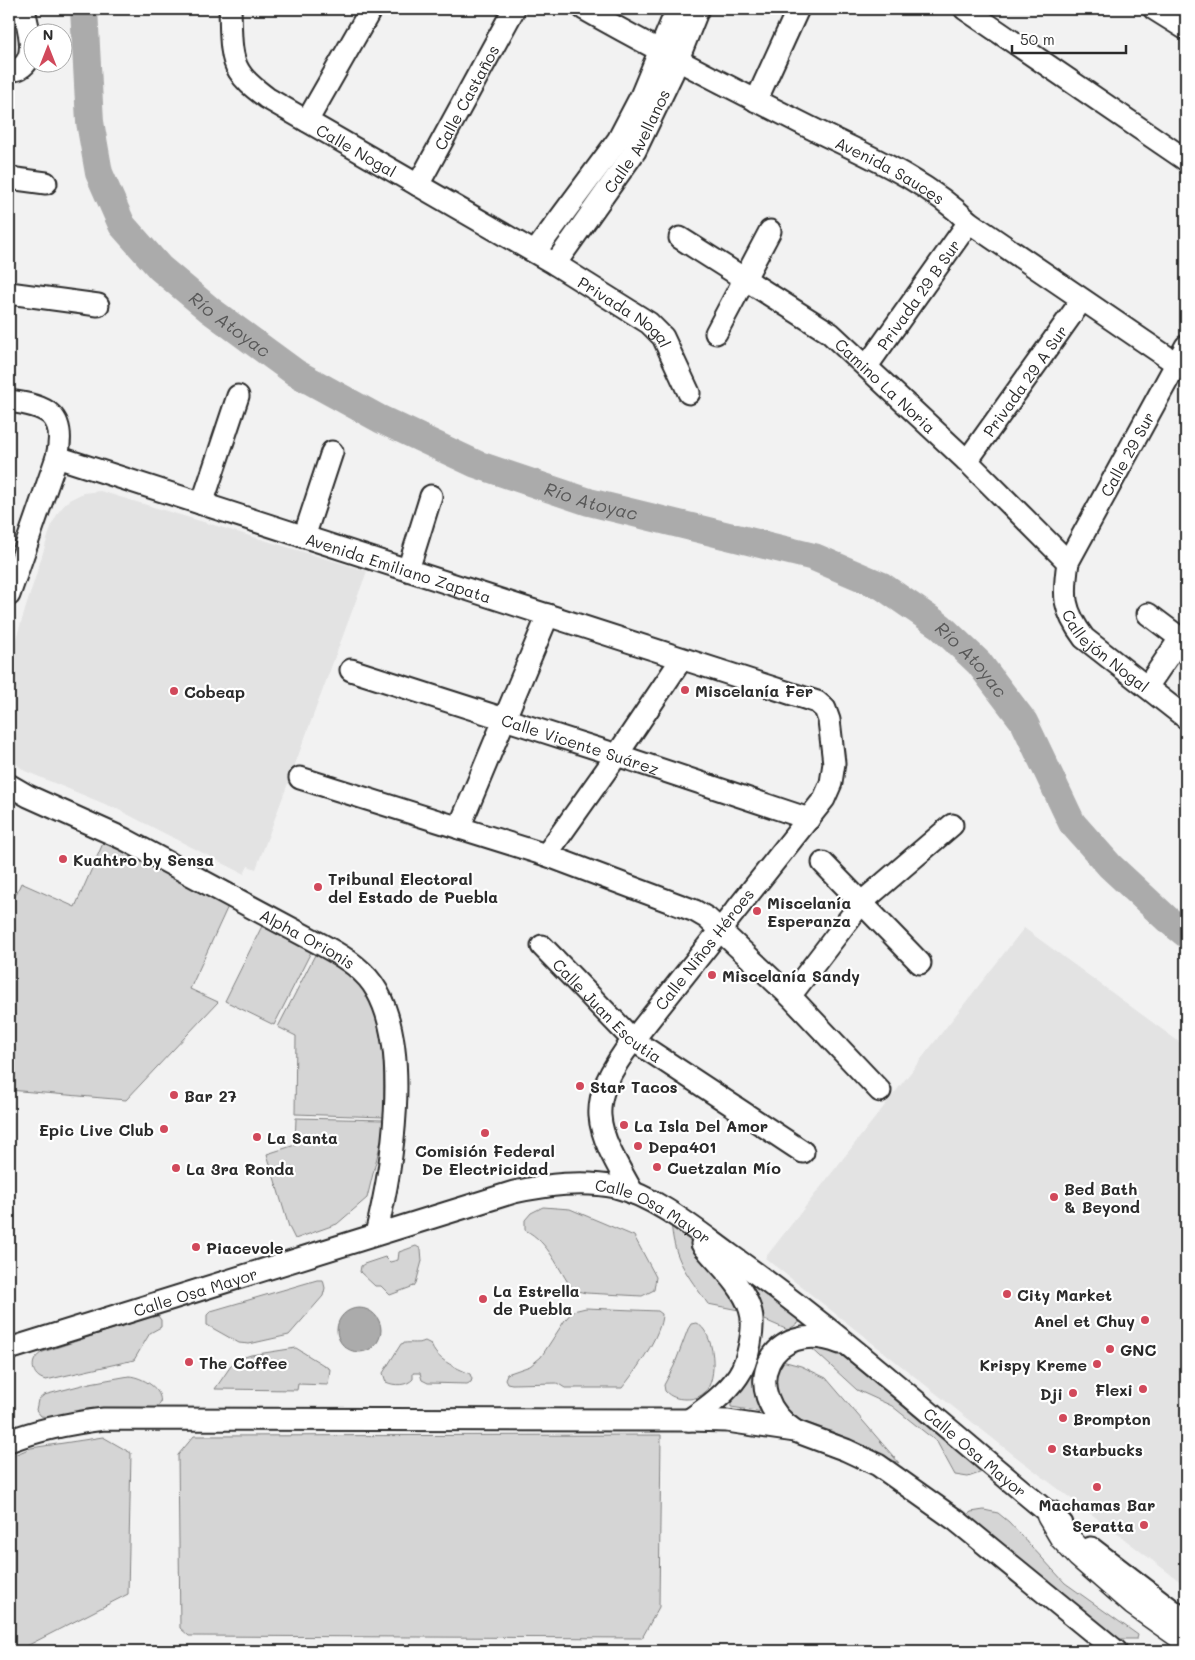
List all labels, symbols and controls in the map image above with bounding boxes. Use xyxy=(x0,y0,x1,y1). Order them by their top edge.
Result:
north arrow xyxy=(22,22,72,72)
scale bar xyxy=(1012,22,1126,54)
text: N xyxy=(43,25,53,44)
text: 50 m xyxy=(1020,29,1055,49)
street label: Calle Castaños xyxy=(429,41,503,154)
street label: Calle Avellanos xyxy=(598,85,674,197)
street label: Calle Nogal xyxy=(313,118,401,181)
street label: Avenida Sauces xyxy=(832,131,949,208)
street label: Privada 29 B Sur xyxy=(871,235,964,354)
street label: Privada Nogal xyxy=(575,271,677,350)
water label: Río Atoyac xyxy=(184,286,276,363)
street label: Privada 29 A Sur xyxy=(978,321,1071,440)
street label: Camino La Noria xyxy=(831,333,941,437)
street label: Calle 29 Sur xyxy=(1095,408,1159,500)
water label: Río Atoyac xyxy=(541,476,640,525)
street label: Avenida Emiliano Zapata xyxy=(303,527,494,607)
street label: Callejón Nogal xyxy=(1058,606,1154,696)
water label: Río Atoyac xyxy=(930,616,1013,702)
place label: Miscelanía Fer xyxy=(695,680,813,701)
place label: Cobeap xyxy=(184,681,245,702)
marker: Miscelanía Fer xyxy=(679,684,691,696)
marker: Cobeap xyxy=(168,685,180,697)
street label: Calle Vicente Suárez xyxy=(499,708,662,779)
place label: Kuahtro by Sensa xyxy=(73,849,214,870)
marker: Kuahtro by Sensa xyxy=(57,853,69,865)
place label: Tribunal Electoral del Estado de Puebla xyxy=(328,868,498,907)
marker: Tribunal Electoral del Estado de Puebla xyxy=(312,881,324,893)
street label: Calle Niños Héroes xyxy=(650,884,758,1014)
place label: Miscelanía Esperanza xyxy=(767,892,851,931)
street label: Alpha Orionis xyxy=(257,903,360,973)
marker: Miscelanía Esperanza xyxy=(751,905,763,917)
street label: Calle Juan Escutia xyxy=(549,953,666,1067)
place label: Miscelanía Sandy xyxy=(722,965,860,986)
marker: Miscelanía Sandy xyxy=(706,969,718,981)
place label: Star Tacos xyxy=(590,1076,678,1097)
marker: Star Tacos xyxy=(574,1080,586,1092)
place label: Bar 27 xyxy=(184,1085,237,1106)
marker: Bar 27 xyxy=(168,1089,180,1101)
place label: La Isla Del Amor xyxy=(634,1115,768,1136)
place label: Epic Live Club xyxy=(39,1119,154,1140)
marker: La Isla Del Amor xyxy=(618,1119,630,1131)
marker: Epic Live Club xyxy=(158,1123,170,1135)
place label: La Santa xyxy=(267,1127,338,1148)
marker: Comisión Federal De Electricidad xyxy=(479,1127,491,1139)
marker: La Santa xyxy=(251,1131,263,1143)
place label: Depa401 xyxy=(648,1136,716,1157)
place label: Comisión Federal De Electricidad xyxy=(415,1140,555,1179)
marker: Depa401 xyxy=(632,1140,644,1152)
place label: Cuetzalan Mío xyxy=(667,1157,781,1178)
place label: La 3ra Ronda xyxy=(186,1158,294,1179)
marker: Cuetzalan Mío xyxy=(651,1161,663,1173)
marker: La 3ra Ronda xyxy=(170,1162,182,1174)
street label: Calle Osa Mayor xyxy=(594,1174,716,1248)
place label: Bed Bath & Beyond xyxy=(1064,1178,1140,1217)
marker: Bed Bath & Beyond xyxy=(1048,1191,1060,1203)
place label: Piacevole xyxy=(206,1237,284,1258)
marker: Piacevole xyxy=(190,1241,202,1253)
street label: Calle Osa Mayor xyxy=(131,1262,260,1320)
place label: La Estrella de Puebla xyxy=(493,1280,580,1319)
place label: City Market xyxy=(1017,1284,1112,1305)
marker: City Market xyxy=(1001,1288,1013,1300)
marker: La Estrella de Puebla xyxy=(477,1293,489,1305)
place label: Anel et Chuy xyxy=(1034,1310,1135,1331)
marker: Anel et Chuy xyxy=(1139,1314,1151,1326)
place label: GNC xyxy=(1120,1339,1156,1360)
marker: GNC xyxy=(1104,1343,1116,1355)
place label: The Coffee xyxy=(199,1352,287,1373)
place label: Krispy Kreme xyxy=(980,1354,1087,1375)
marker: The Coffee xyxy=(183,1356,195,1368)
marker: Krispy Kreme xyxy=(1091,1358,1103,1370)
place label: Flexi xyxy=(1095,1379,1133,1400)
place label: Dji xyxy=(1040,1383,1063,1404)
marker: Flexi xyxy=(1137,1383,1149,1395)
marker: Dji xyxy=(1067,1387,1079,1399)
street label: Calle Osa Mayor xyxy=(920,1402,1031,1501)
place label: Brompton xyxy=(1073,1408,1151,1429)
marker: Brompton xyxy=(1057,1412,1069,1424)
place label: Starbucks xyxy=(1062,1439,1143,1460)
marker: Starbucks xyxy=(1046,1443,1058,1455)
marker: Machamas Bar xyxy=(1091,1481,1103,1493)
place label: Machamas Bar xyxy=(1039,1494,1155,1515)
place label: Seratta xyxy=(1072,1515,1134,1536)
marker: Seratta xyxy=(1138,1519,1150,1531)

